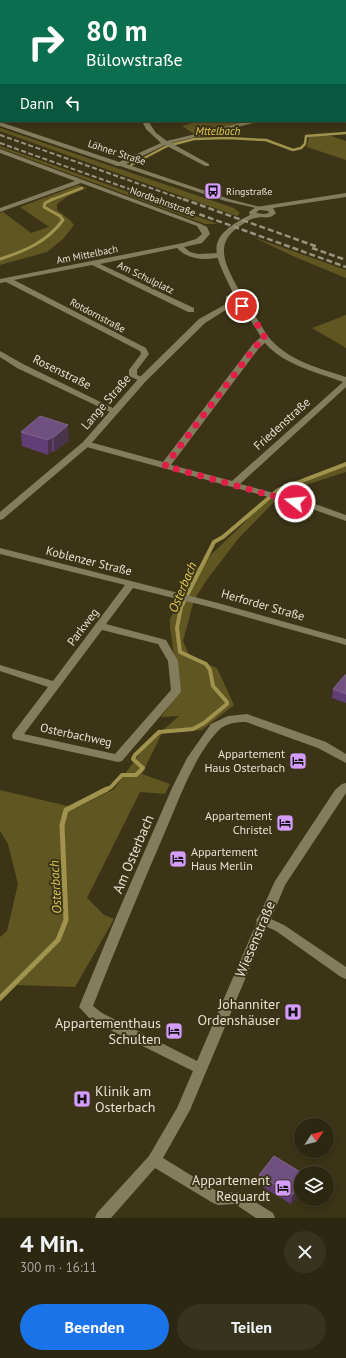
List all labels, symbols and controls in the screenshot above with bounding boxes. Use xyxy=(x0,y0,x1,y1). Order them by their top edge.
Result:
text: 80 m xyxy=(86,12,147,49)
icon: right xyxy=(20,16,72,68)
text: Bülowstraße xyxy=(86,48,183,71)
icon: left xyxy=(62,92,84,114)
text: Dann xyxy=(20,94,54,113)
water label: Mttelbach xyxy=(196,124,241,138)
street label: Löhner Straße xyxy=(86,137,147,168)
bus stop icon: Ringstraße xyxy=(203,181,223,201)
street label: Nordbahnstraße xyxy=(128,184,198,219)
place label: Ringstraße xyxy=(226,185,272,198)
street label: Am Mittelbach xyxy=(55,242,119,267)
street label: Am Schulplatz xyxy=(115,258,176,297)
pin xyxy=(225,289,259,323)
street label: Rotdornstraße xyxy=(68,295,128,335)
icon: arrive xyxy=(231,295,253,317)
street label: Rosenstraße xyxy=(31,351,94,392)
street label: Lange Straße xyxy=(78,371,134,432)
street label: Friedenstraße xyxy=(250,394,313,453)
position arrow xyxy=(274,481,316,523)
street label: Koblenzer Straße xyxy=(45,543,134,578)
water label: Osterbach xyxy=(164,559,201,615)
street label: Herforder Straße xyxy=(220,585,307,624)
street label: Parkweg xyxy=(64,605,102,648)
street label: Osterbachweg xyxy=(39,720,113,749)
place label: Appartement Haus Osterbach xyxy=(204,746,285,775)
hotel icon: Appartement Haus Osterbach xyxy=(288,751,308,771)
place label: Appartement Christel xyxy=(205,808,272,837)
street label: Am Osterbach xyxy=(108,812,158,896)
hotel icon: Appartement Christel xyxy=(275,813,295,833)
place label: Appartement Haus Merlin xyxy=(191,844,258,873)
hotel icon: Appartement Haus Merlin xyxy=(168,849,188,869)
water label: Osterbach xyxy=(46,860,65,914)
street label: Wiesenstraße xyxy=(231,898,279,980)
place label: Johanniter Ordenshäuser xyxy=(198,995,280,1029)
hospital icon: Johanniter Ordenshäuser xyxy=(283,1002,303,1022)
place label: Appartementhaus Schulten xyxy=(55,1014,161,1048)
hotel icon: Appartementhaus Schulten xyxy=(164,1021,184,1041)
place label: Klinik am Osterbach xyxy=(95,1082,155,1116)
hospital icon: Klinik am Osterbach xyxy=(72,1089,92,1109)
north arrow xyxy=(294,1118,334,1158)
map controls xyxy=(294,1118,334,1206)
button: layers xyxy=(294,1166,334,1206)
place label: Appartement Requardt xyxy=(192,1171,270,1205)
hotel icon: Appartement Requardt xyxy=(273,1178,293,1198)
text: 4 Min. xyxy=(20,1228,84,1259)
button: close xyxy=(284,1231,326,1273)
text: 300 m · 16:11 xyxy=(20,1259,97,1276)
button: Beenden xyxy=(20,1304,169,1350)
button: Teilen xyxy=(177,1304,326,1350)

